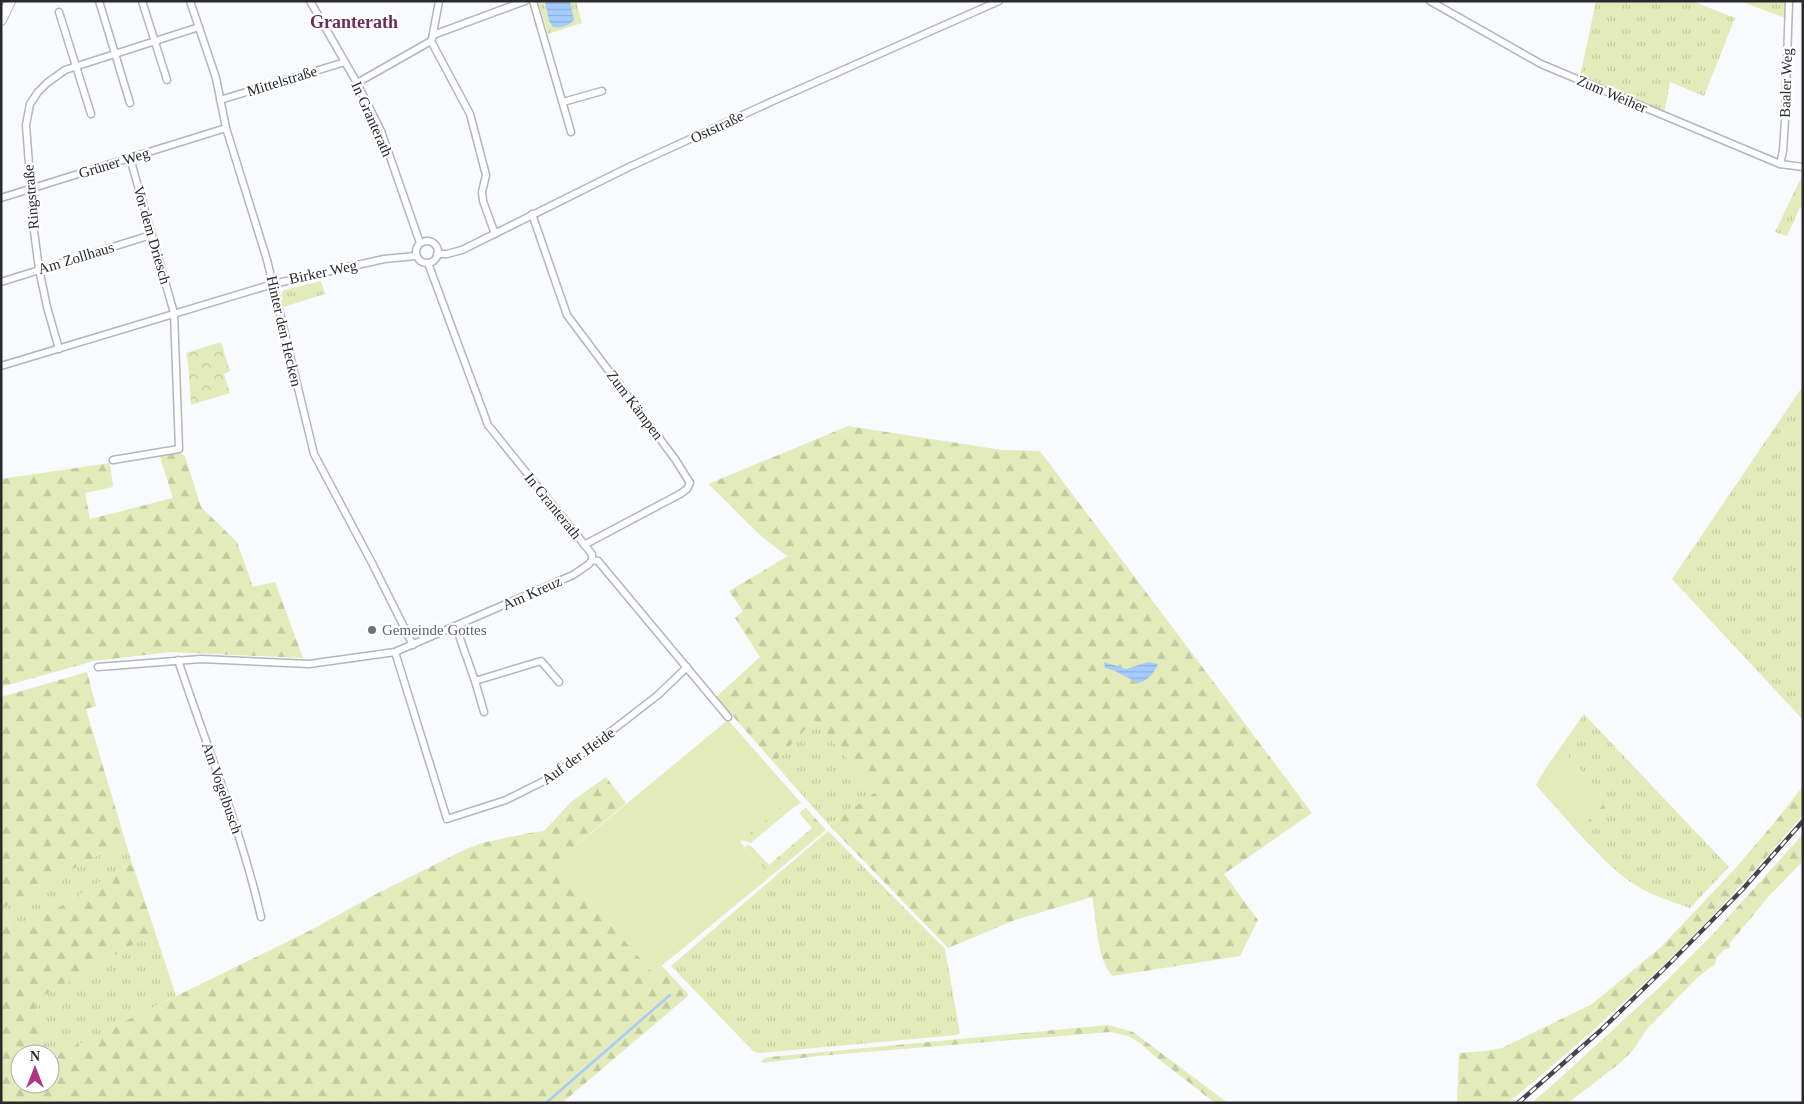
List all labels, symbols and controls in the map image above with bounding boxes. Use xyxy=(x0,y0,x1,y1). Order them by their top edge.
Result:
district label: Granterath xyxy=(310,12,398,32)
street label: Baaler Weg xyxy=(1777,47,1795,118)
street label: Mittelstraße xyxy=(245,63,319,99)
street label: Zum Weiher xyxy=(1574,72,1650,116)
street label: In Granterath xyxy=(348,79,396,159)
street label: Oststraße xyxy=(688,108,746,146)
street label: Grüner Weg xyxy=(77,145,152,181)
street label: Ringstraße xyxy=(20,164,42,230)
street label: Vor dem Driesch xyxy=(130,184,174,286)
street label: Am Zollhaus xyxy=(36,239,116,277)
street label: Birker Weg xyxy=(288,257,359,287)
street label: Hinter den Hecken xyxy=(263,274,305,388)
street label: Zum Kämpen xyxy=(604,367,667,443)
street label: In Granterath xyxy=(521,470,585,543)
street label: Am Kreuz xyxy=(500,573,564,613)
place label: Gemeinde Gottes xyxy=(382,622,487,638)
marker: Gemeinde Gottes xyxy=(366,624,378,636)
street label: Auf der Heide xyxy=(539,724,618,788)
street label: Am Vogelbusch xyxy=(199,740,245,836)
north arrow xyxy=(10,1044,60,1094)
text: N xyxy=(30,1049,40,1064)

